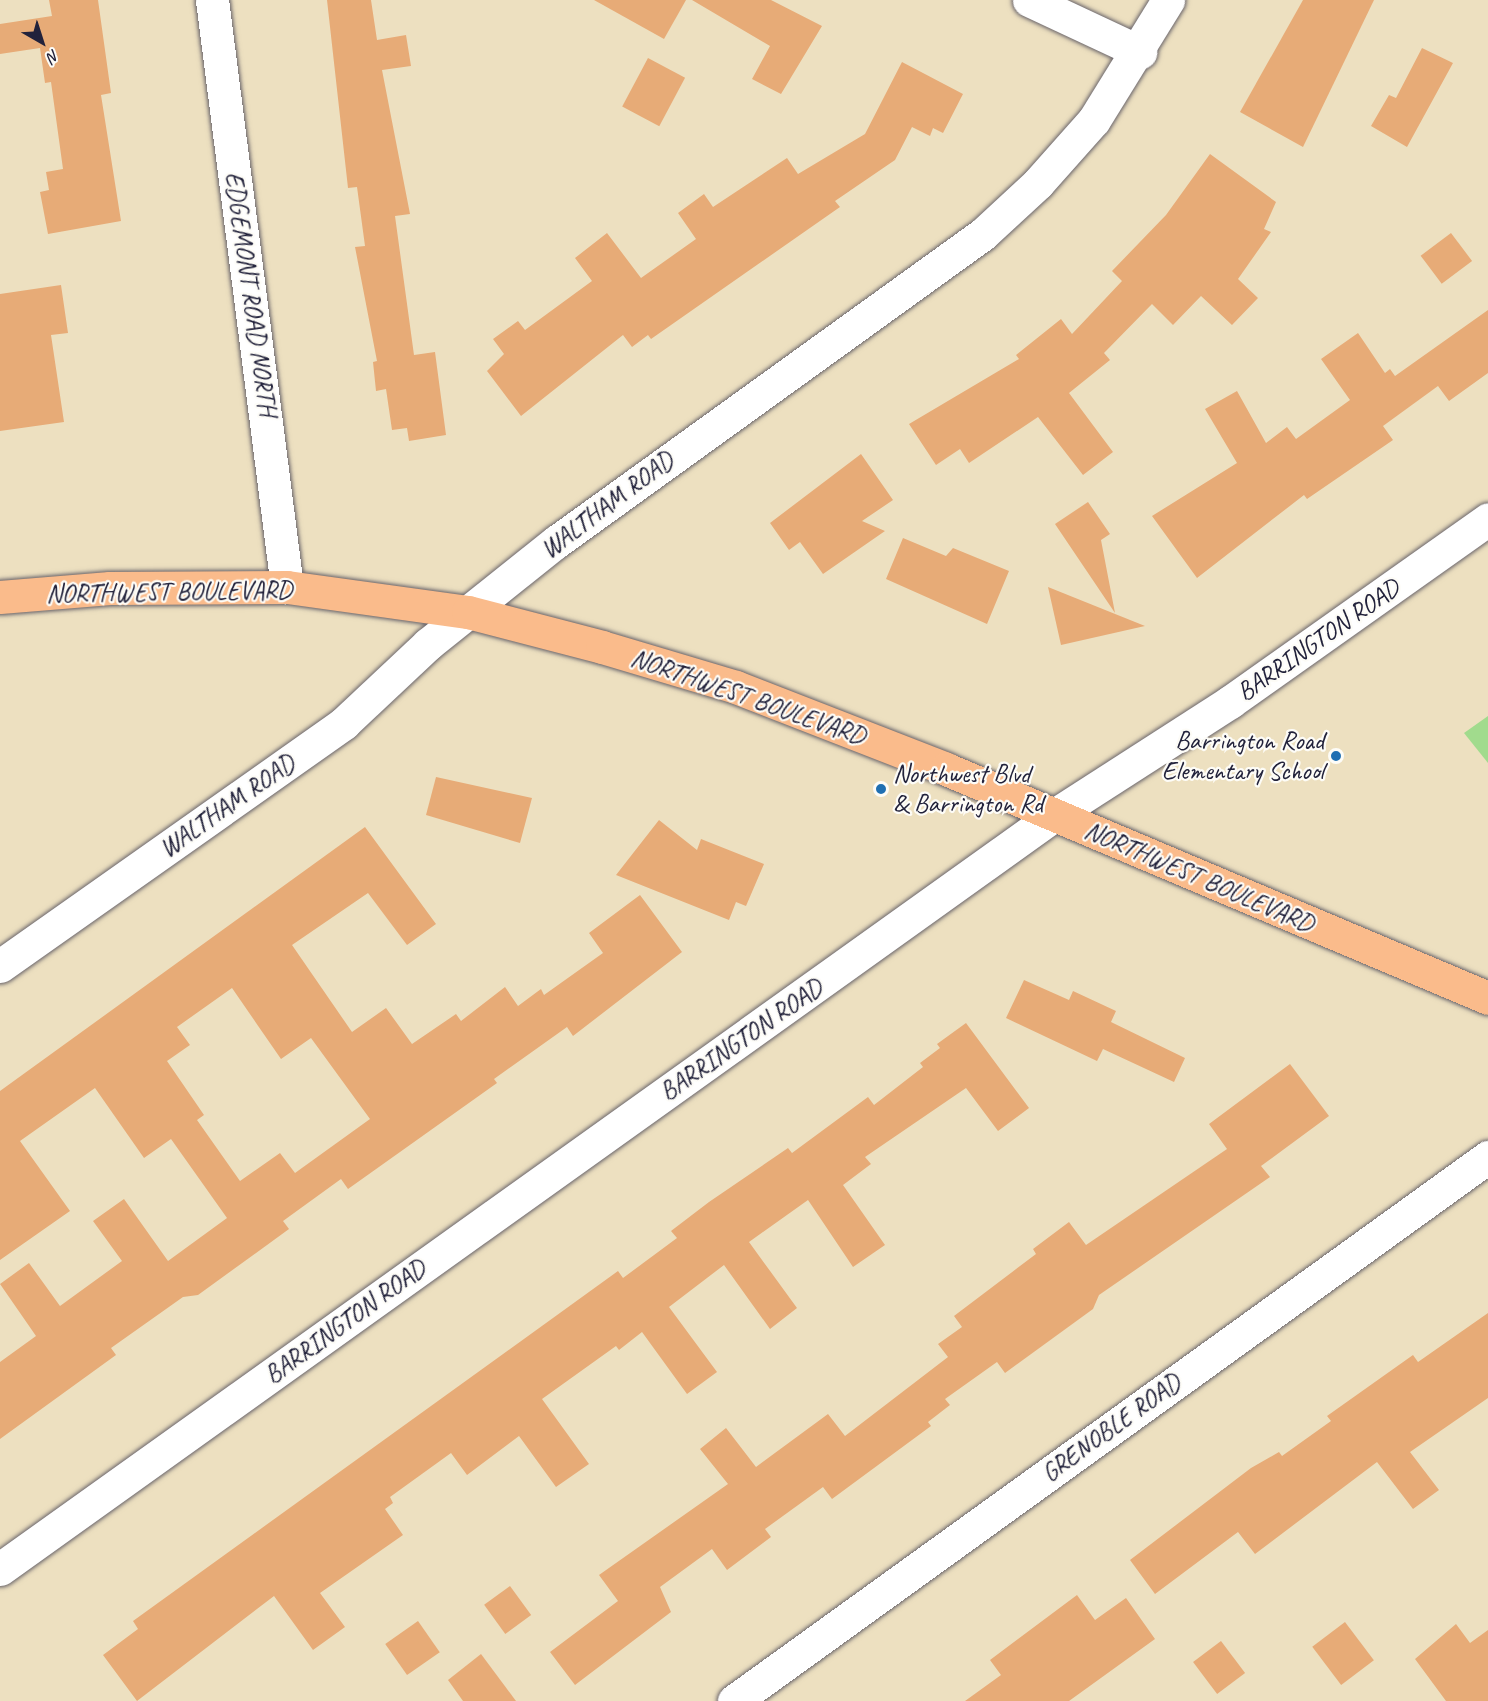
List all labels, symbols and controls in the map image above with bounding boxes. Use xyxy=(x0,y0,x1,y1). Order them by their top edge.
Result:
north arrow xyxy=(12,12,72,72)
text: N xyxy=(43,45,63,67)
street label: EDGEMONT ROAD NORTH xyxy=(218,169,284,419)
street label: WALTHAM ROAD xyxy=(534,445,680,565)
street label: BARRINGTON ROAD xyxy=(1230,572,1406,708)
street label: NORTHWEST BOULEVARD xyxy=(45,574,293,610)
street label: NORTHWEST BOULEVARD xyxy=(626,642,870,752)
place label: Barrington Road Elementary School xyxy=(1162,725,1324,786)
street label: WALTHAM ROAD xyxy=(153,747,301,865)
marker: Barrington Road Elementary School xyxy=(1329,749,1343,763)
place label: Northwest Blvd & Barrington Rd xyxy=(893,758,1043,820)
marker: Northwest Blvd & Barrington Rd xyxy=(874,782,888,796)
street label: NORTHWEST BOULEVARD xyxy=(1079,814,1319,940)
street label: BARRINGTON ROAD xyxy=(653,972,829,1108)
street label: BARRINGTON ROAD xyxy=(258,1253,432,1391)
street label: GRENOBLE ROAD xyxy=(1035,1367,1187,1489)

